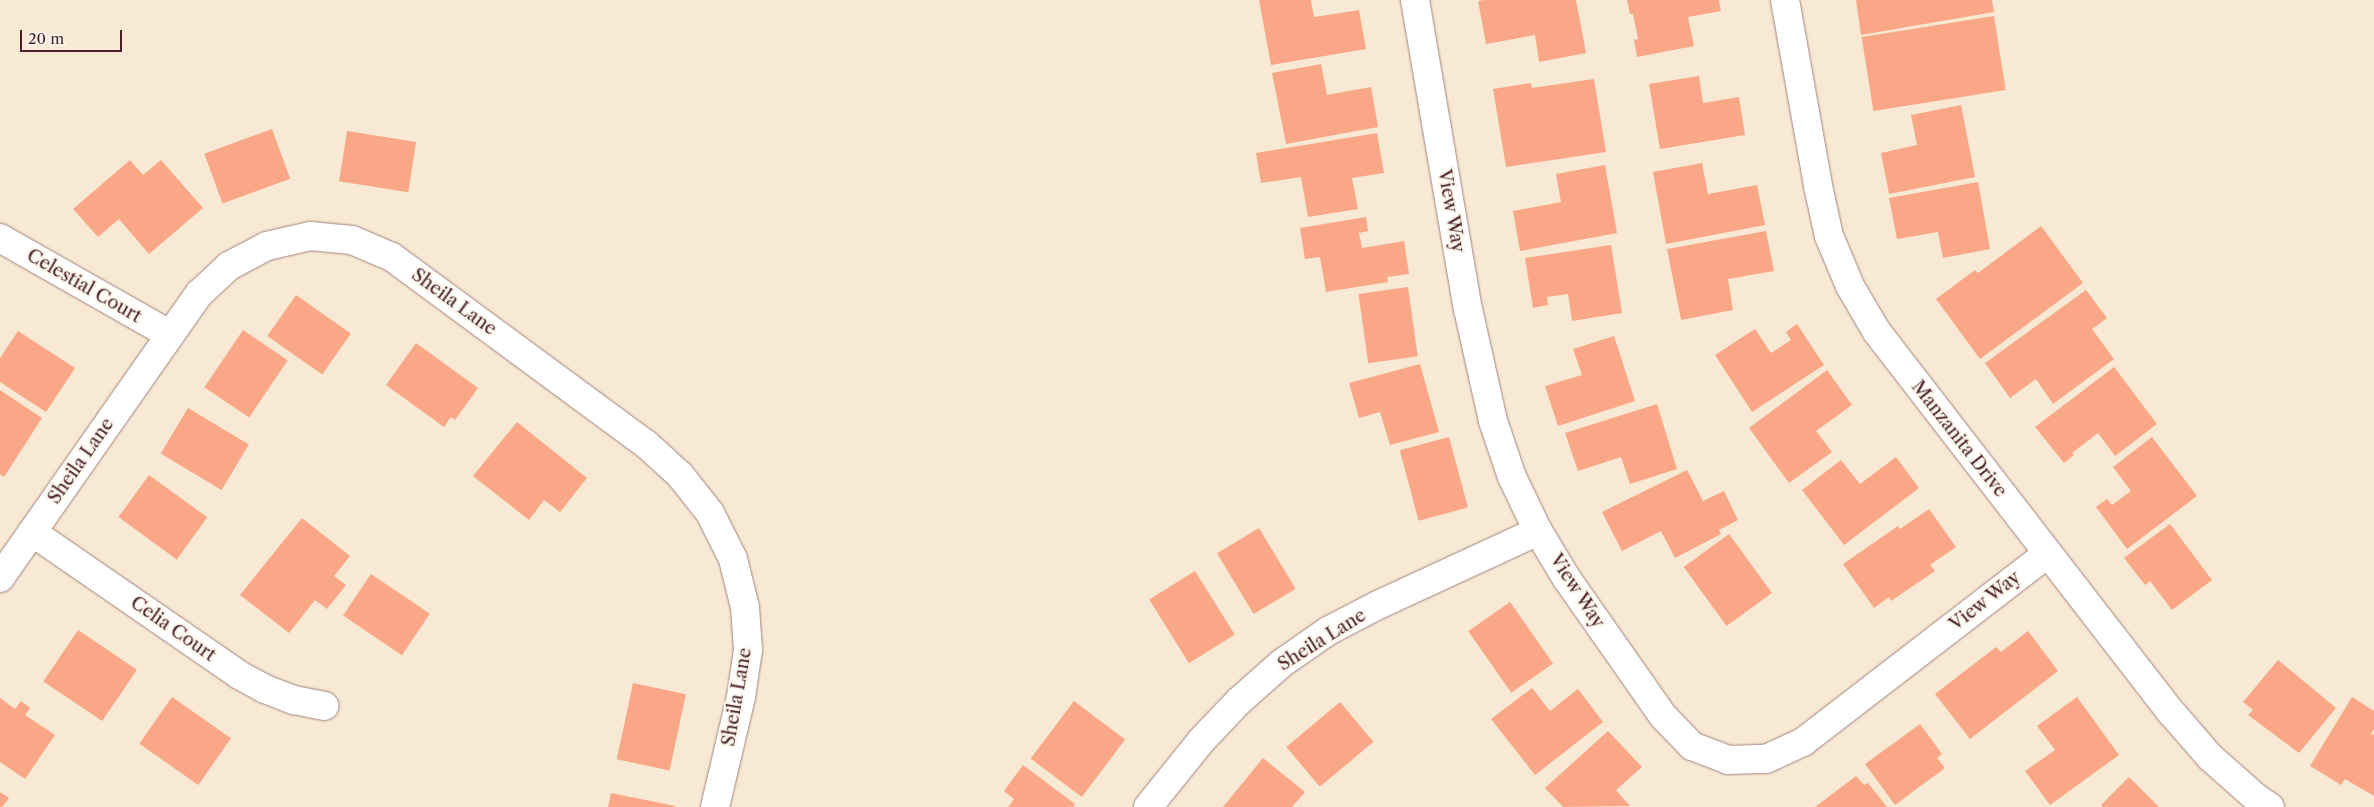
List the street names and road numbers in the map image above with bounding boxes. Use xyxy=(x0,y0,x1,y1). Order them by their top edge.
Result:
street label: View Way xyxy=(1433,167,1469,255)
street label: Celestial Court xyxy=(23,245,145,327)
street label: Sheila Lane xyxy=(407,264,501,340)
street label: Manzanita Drive xyxy=(1907,377,2011,501)
street label: Sheila Lane xyxy=(44,414,118,508)
street label: View Way xyxy=(1545,549,1609,633)
street label: View Way xyxy=(1945,566,2025,636)
street label: Celia Court xyxy=(126,592,220,666)
street label: Sheila Lane xyxy=(1274,604,1370,676)
street label: Sheila Lane xyxy=(718,646,756,748)

